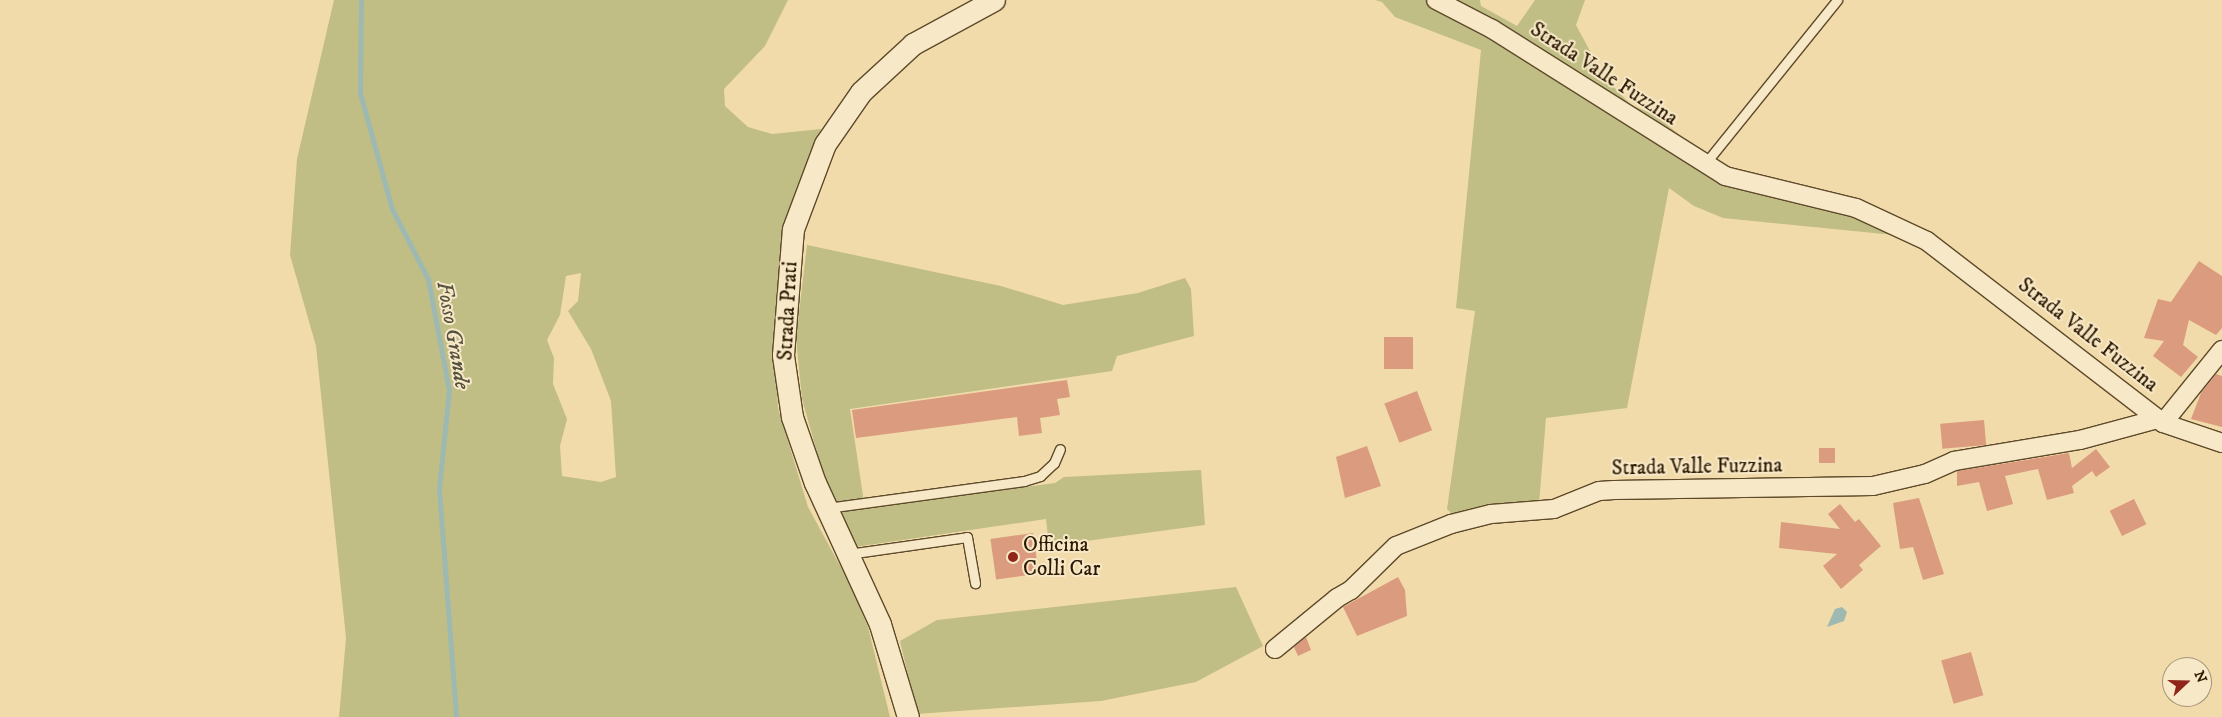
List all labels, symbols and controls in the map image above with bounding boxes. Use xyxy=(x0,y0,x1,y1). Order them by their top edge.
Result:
street label: Strada Valle Fuzzina xyxy=(1525,17,1683,131)
street label: Strada Prati xyxy=(773,261,803,361)
street label: Strada Valle Fuzzina xyxy=(2013,272,2163,398)
water label: Fosso Grande xyxy=(431,279,475,391)
street label: Strada Valle Fuzzina xyxy=(1611,453,1783,481)
place label: Officina Colli Car xyxy=(1023,532,1100,582)
marker: Officina Colli Car xyxy=(1007,551,1019,563)
north arrow xyxy=(2162,657,2212,707)
text: N xyxy=(2190,668,2211,686)

